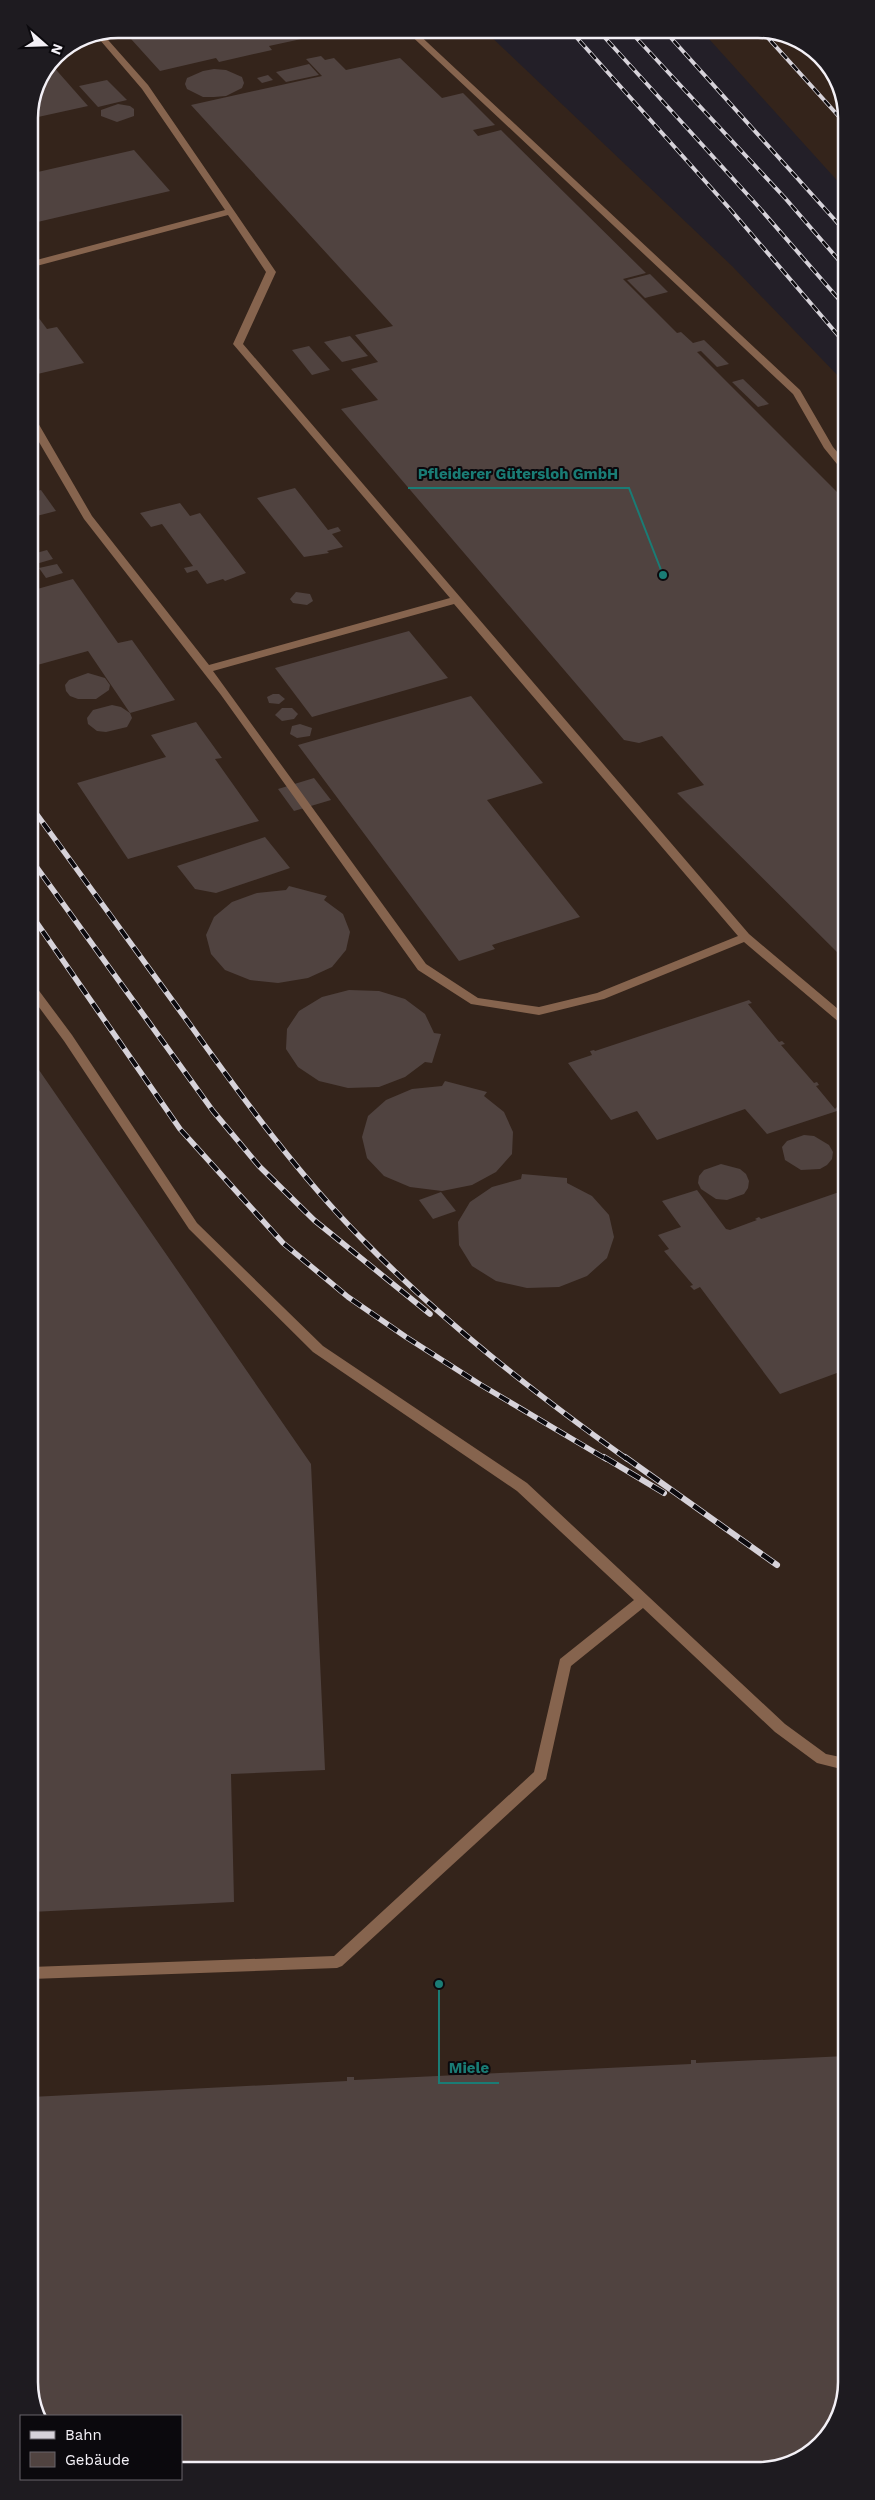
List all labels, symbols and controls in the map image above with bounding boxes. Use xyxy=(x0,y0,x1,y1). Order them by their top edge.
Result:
north arrow xyxy=(20,20,70,70)
text: N xyxy=(48,42,67,57)
callout: Pfleiderer Gütersloh GmbH xyxy=(408,458,629,488)
text: Pfleiderer Gütersloh GmbH xyxy=(418,465,618,483)
callout: Miele xyxy=(439,2053,499,2083)
text: Miele xyxy=(449,2059,489,2077)
legend xyxy=(20,2415,182,2480)
text: Bahn xyxy=(65,2426,102,2444)
text: Gebäude xyxy=(65,2451,130,2469)

